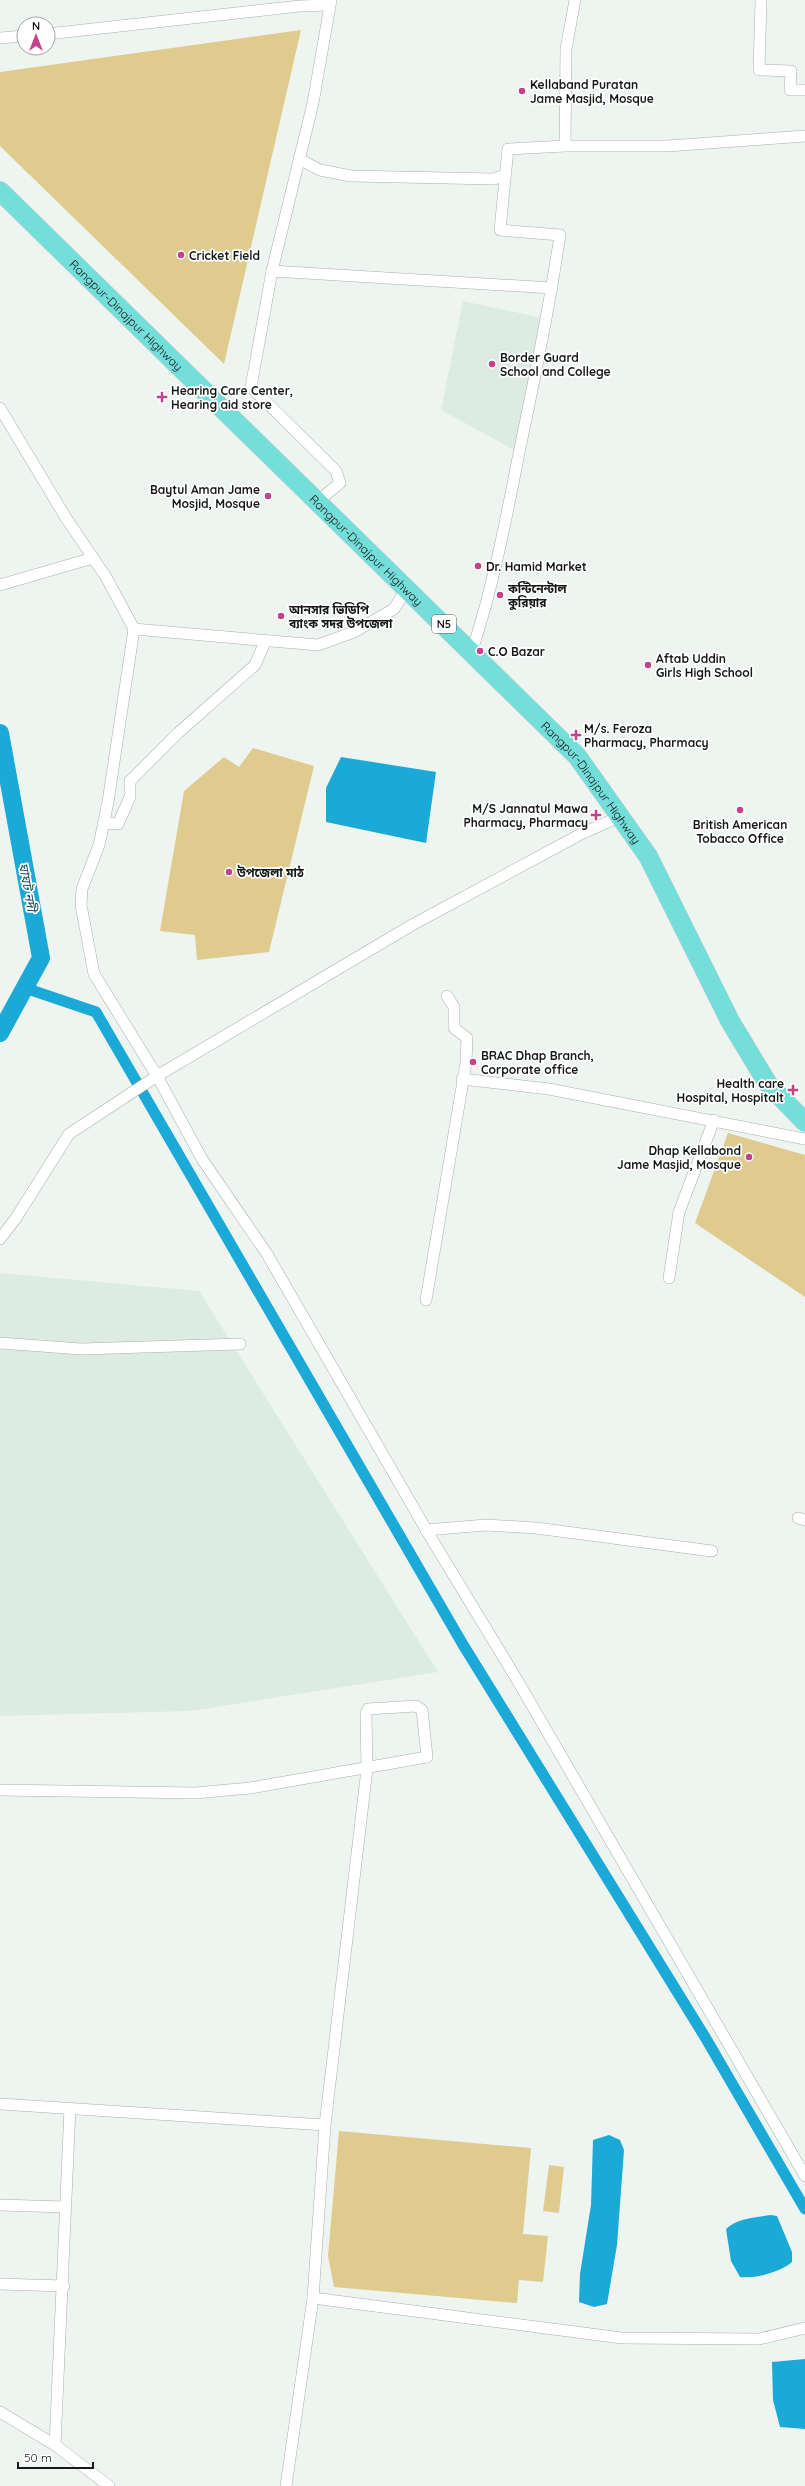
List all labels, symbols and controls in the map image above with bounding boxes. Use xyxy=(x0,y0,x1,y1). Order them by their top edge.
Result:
north arrow xyxy=(16,16,56,56)
text: N xyxy=(32,19,40,33)
place label: Kellaband Puratan Jame Masjid, Mosque xyxy=(530,77,654,106)
marker: Kellaband Puratan Jame Masjid, Mosque xyxy=(517,86,527,96)
place label: Cricket Field xyxy=(189,248,260,263)
marker: Cricket Field xyxy=(176,250,186,260)
street label: Rangpur-Dinajpur Highway xyxy=(67,256,186,374)
place label: Border Guard School and College xyxy=(500,350,611,379)
marker: Border Guard School and College xyxy=(487,359,497,369)
place label: Hearing Care Center, Hearing aid store xyxy=(171,383,293,412)
marker: Hearing Care Center, Hearing aid store xyxy=(156,391,168,403)
place label: Baytul Aman Jame Mosjid, Mosque xyxy=(150,482,260,511)
marker: Baytul Aman Jame Mosjid, Mosque xyxy=(263,491,273,501)
street label: Rangpur-Dinajpur Highway xyxy=(307,491,426,609)
place label: Dr. Hamid Market xyxy=(486,559,587,574)
marker: Dr. Hamid Market xyxy=(473,561,483,571)
place label: কন্টিনেন্টাল কুরিয়ার xyxy=(507,581,567,611)
marker: কন্টিনেন্টাল কুরিয়ার xyxy=(495,590,505,600)
place label: আনসার ভিডিপি ব্যাংক সদর উপজেলা xyxy=(288,602,393,631)
marker: আনসার ভিডিপি ব্যাংক সদর উপজেলা xyxy=(276,611,286,621)
road number: N5 xyxy=(432,615,456,633)
place label: C.O Bazar xyxy=(488,644,545,659)
marker: C.O Bazar xyxy=(475,646,485,656)
place label: Aftab Uddin Girls High School xyxy=(656,651,753,680)
marker: Aftab Uddin Girls High School xyxy=(643,660,653,670)
street label: Rangpur-Dinajpur Highway xyxy=(538,718,644,847)
place label: M/s. Feroza Pharmacy, Pharmacy xyxy=(584,721,708,750)
marker: M/s. Feroza Pharmacy, Pharmacy xyxy=(571,730,581,740)
place label: M/S Jannatul Mawa Pharmacy, Pharmacy xyxy=(464,801,588,830)
marker: British American Tobacco Office xyxy=(735,805,745,815)
marker: M/S Jannatul Mawa Pharmacy, Pharmacy xyxy=(591,810,601,820)
place label: British American Tobacco Office xyxy=(693,817,787,846)
water label: ঘাঘট নদী xyxy=(16,862,41,915)
place label: উপজেলা মাঠ xyxy=(236,865,304,880)
marker: উপজেলা মাঠ xyxy=(224,867,234,877)
place label: BRAC Dhap Branch, Corporate office xyxy=(481,1048,594,1077)
marker: BRAC Dhap Branch, Corporate office xyxy=(468,1057,478,1067)
place label: Health care Hospital, Hospitalt xyxy=(677,1076,784,1105)
marker: Health care Hospital, Hospitalt xyxy=(787,1084,799,1096)
place label: Dhap Kellabond Jame Masjid, Mosque xyxy=(617,1143,741,1172)
marker: Dhap Kellabond Jame Masjid, Mosque xyxy=(744,1152,754,1162)
scale bar xyxy=(18,2444,93,2470)
text: 50 m xyxy=(24,2450,52,2465)

